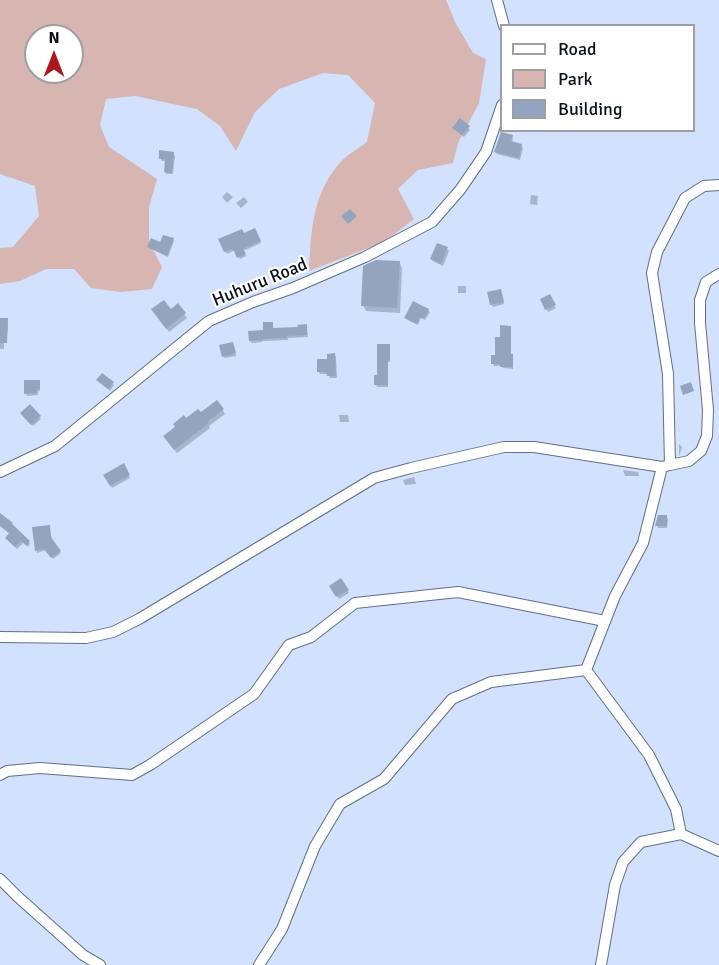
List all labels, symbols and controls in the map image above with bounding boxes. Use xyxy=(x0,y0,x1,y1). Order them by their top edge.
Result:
north arrow xyxy=(24,24,84,84)
legend xyxy=(500,24,695,132)
text: N xyxy=(48,28,60,48)
text: Road xyxy=(558,38,597,60)
text: Park xyxy=(558,68,593,90)
text: Building xyxy=(558,98,622,120)
street label: Huhuru Road xyxy=(209,254,311,312)

